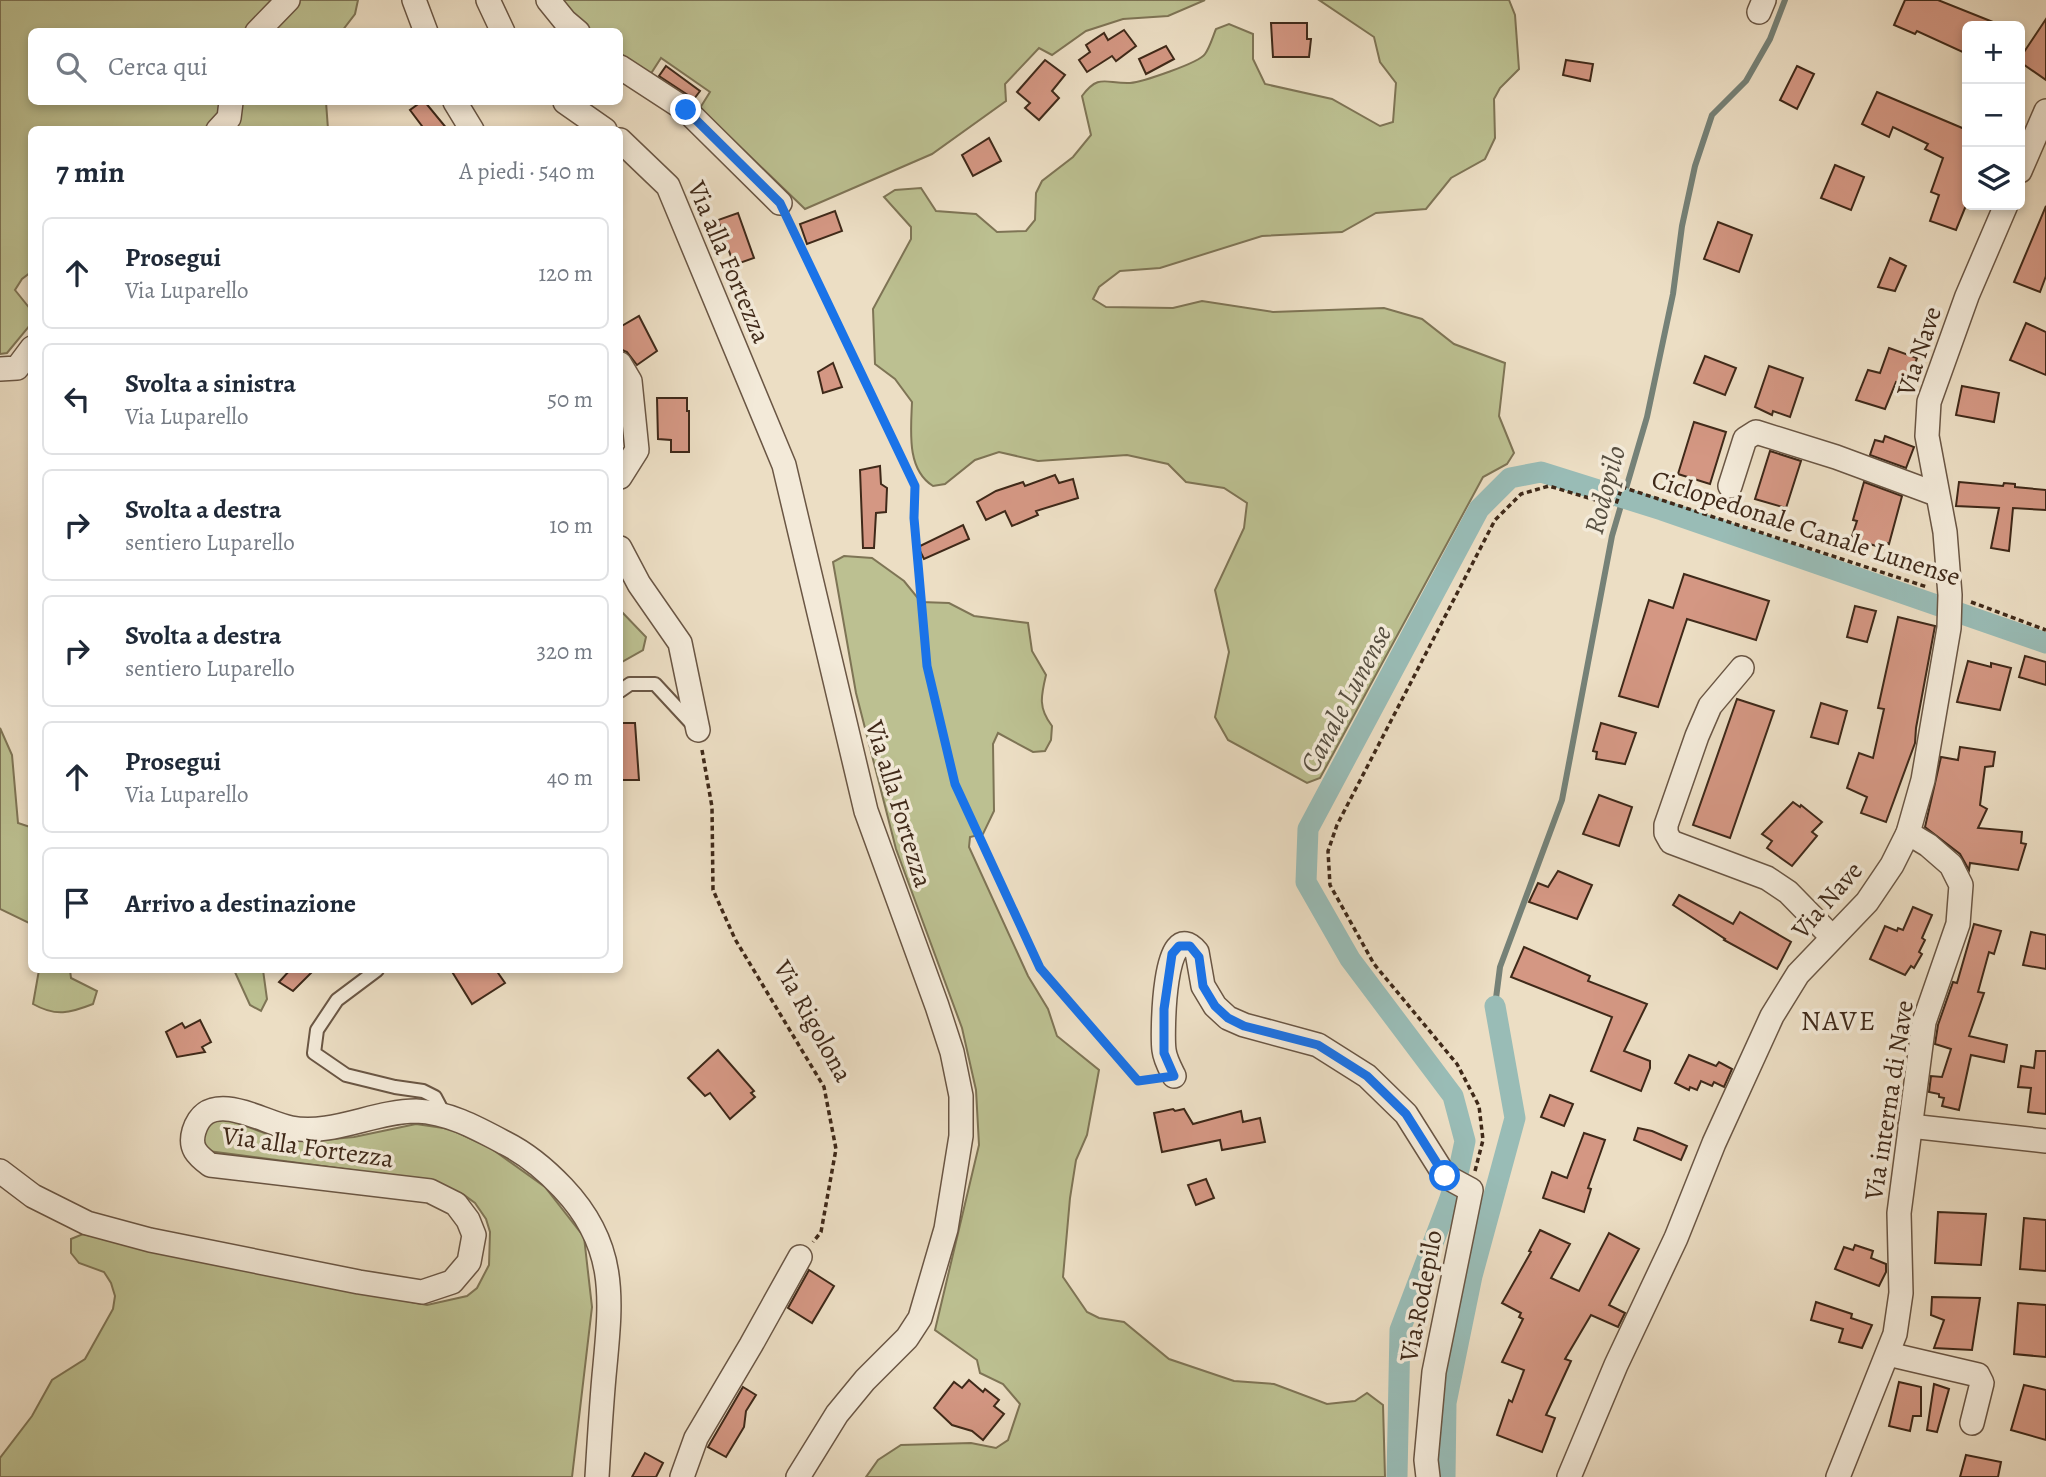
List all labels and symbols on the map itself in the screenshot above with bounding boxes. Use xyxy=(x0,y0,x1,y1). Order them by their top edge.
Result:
route end xyxy=(670,94,701,125)
street label: Via alla Fortezza xyxy=(679,175,779,348)
street label: Via Nave xyxy=(1888,302,1950,401)
water label: Rodopilo xyxy=(1575,442,1635,538)
street label: Ciclopedonale Canale Lunense xyxy=(1647,462,1965,594)
water label: Canale Lunense xyxy=(1291,618,1401,780)
street label: Via alla Fortezza xyxy=(857,715,941,892)
street label: Via Nave xyxy=(1783,854,1870,947)
street label: Via Rigolona xyxy=(765,953,861,1088)
street label: Via interna di Nave xyxy=(1856,998,1922,1203)
district label: NAVE xyxy=(1801,1002,1877,1040)
street label: Via alla Fortezza xyxy=(219,1118,396,1176)
route start xyxy=(1429,1160,1460,1191)
street label: Via Rodepilo xyxy=(1391,1227,1451,1366)

